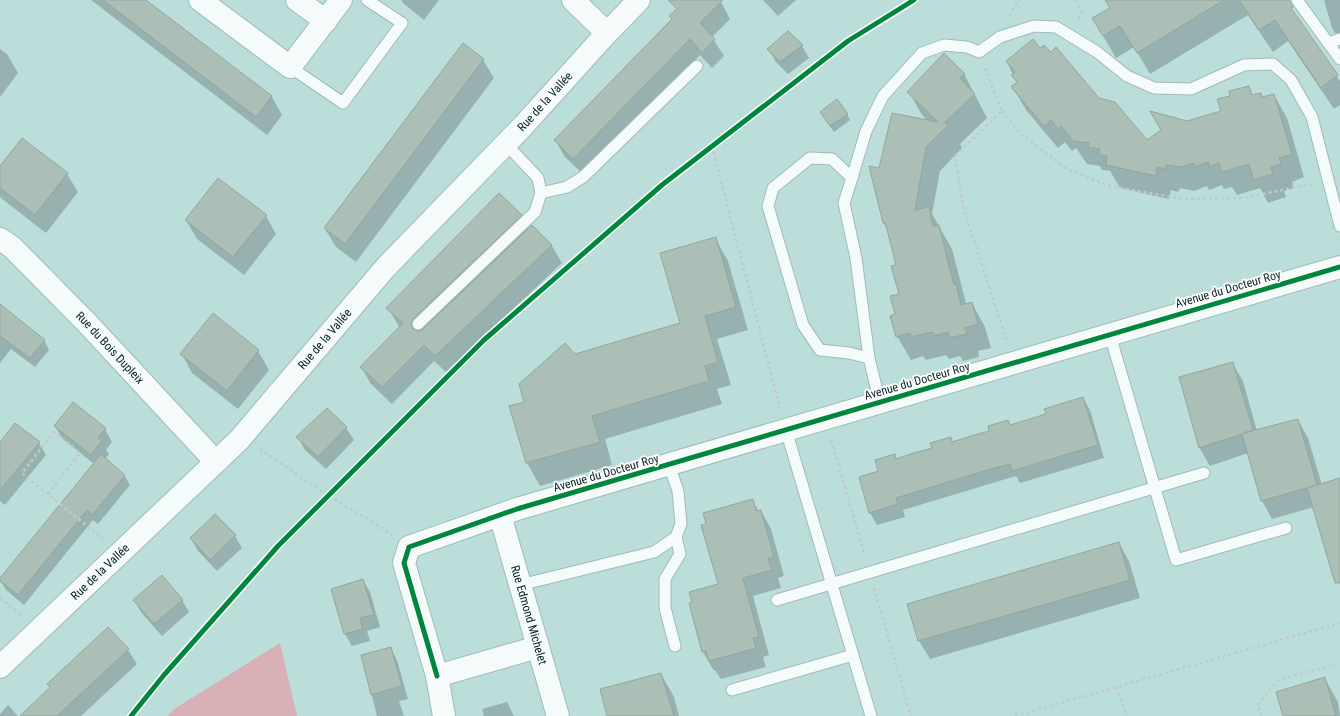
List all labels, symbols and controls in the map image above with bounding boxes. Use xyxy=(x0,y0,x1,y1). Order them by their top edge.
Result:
street label: Rue de la Vallée xyxy=(515,69,576,134)
street label: Avenue du Docteur Roy xyxy=(1174,267,1282,311)
street label: Rue de la Vallée xyxy=(295,306,355,372)
street label: Rue du Bois Dupleix xyxy=(73,309,147,387)
street label: Avenue du Docteur Roy xyxy=(863,359,971,403)
street label: Avenue du Docteur Roy xyxy=(552,451,660,495)
street label: Rue de la Vallée xyxy=(68,541,132,603)
street label: Rue Edmond Michelet xyxy=(508,564,550,667)

